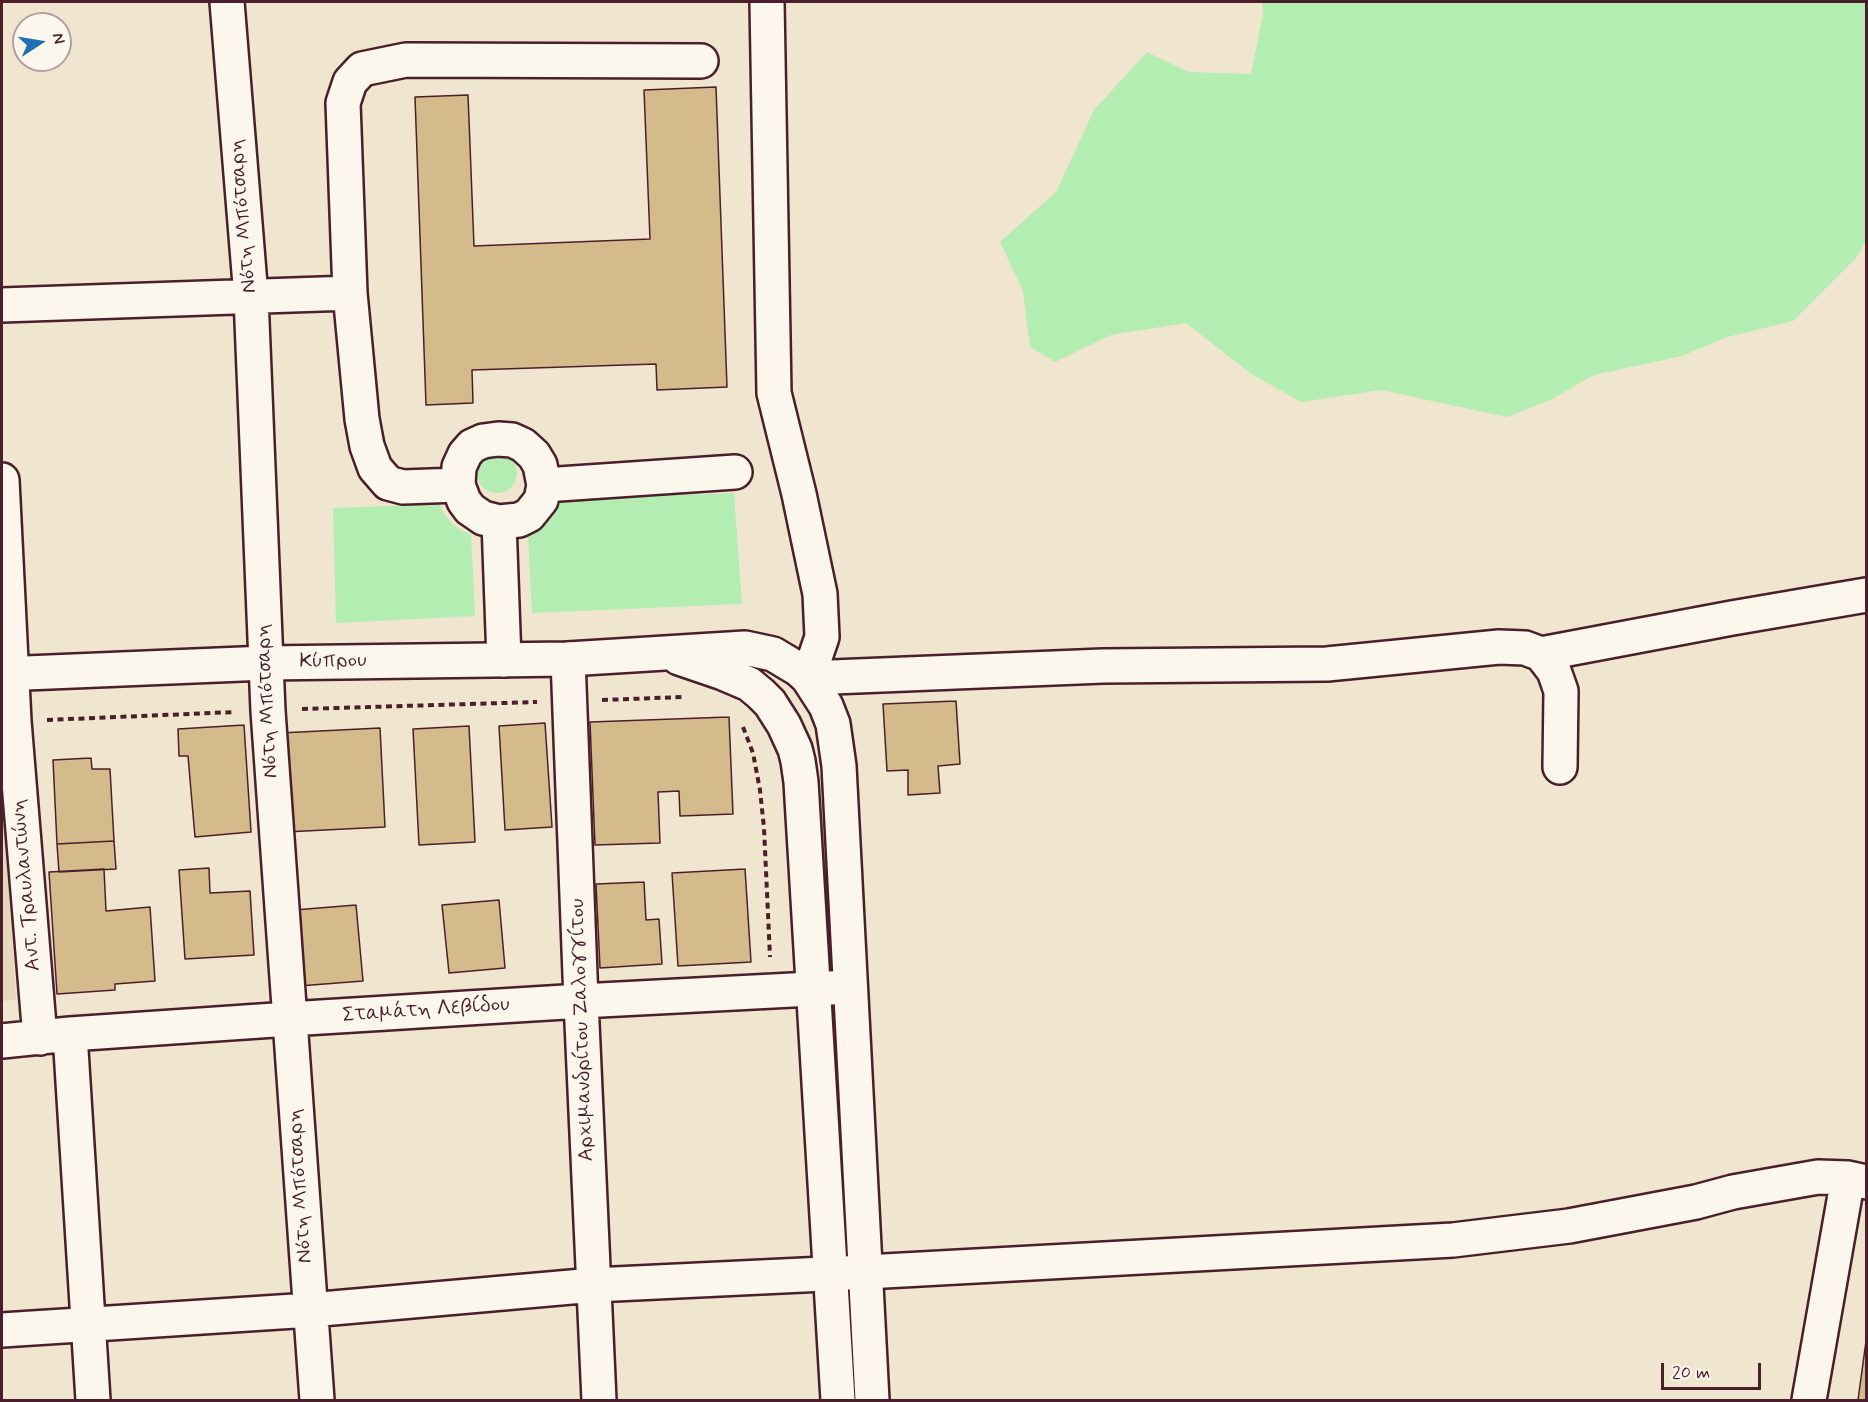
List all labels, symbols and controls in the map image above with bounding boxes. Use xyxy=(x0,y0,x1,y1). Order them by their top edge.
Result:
north arrow xyxy=(12,12,72,72)
text: N xyxy=(47,31,70,46)
street label: Νότη Μπότσαρη xyxy=(225,138,263,294)
street label: Νότη Μπότσαρη xyxy=(251,623,285,779)
street label: Κύπρου xyxy=(299,649,367,675)
street label: Αντ. Τραυλαντώνη xyxy=(7,798,47,972)
street label: Αρχιμανδρίτου Ζαλογγίτου xyxy=(566,898,600,1162)
street label: Σταμάτη Λεβίδου xyxy=(341,993,511,1029)
street label: Νότη Μπότσαρη xyxy=(283,1108,319,1264)
scale bar xyxy=(1664,1351,1764,1389)
text: 20 m xyxy=(1672,1361,1710,1385)

